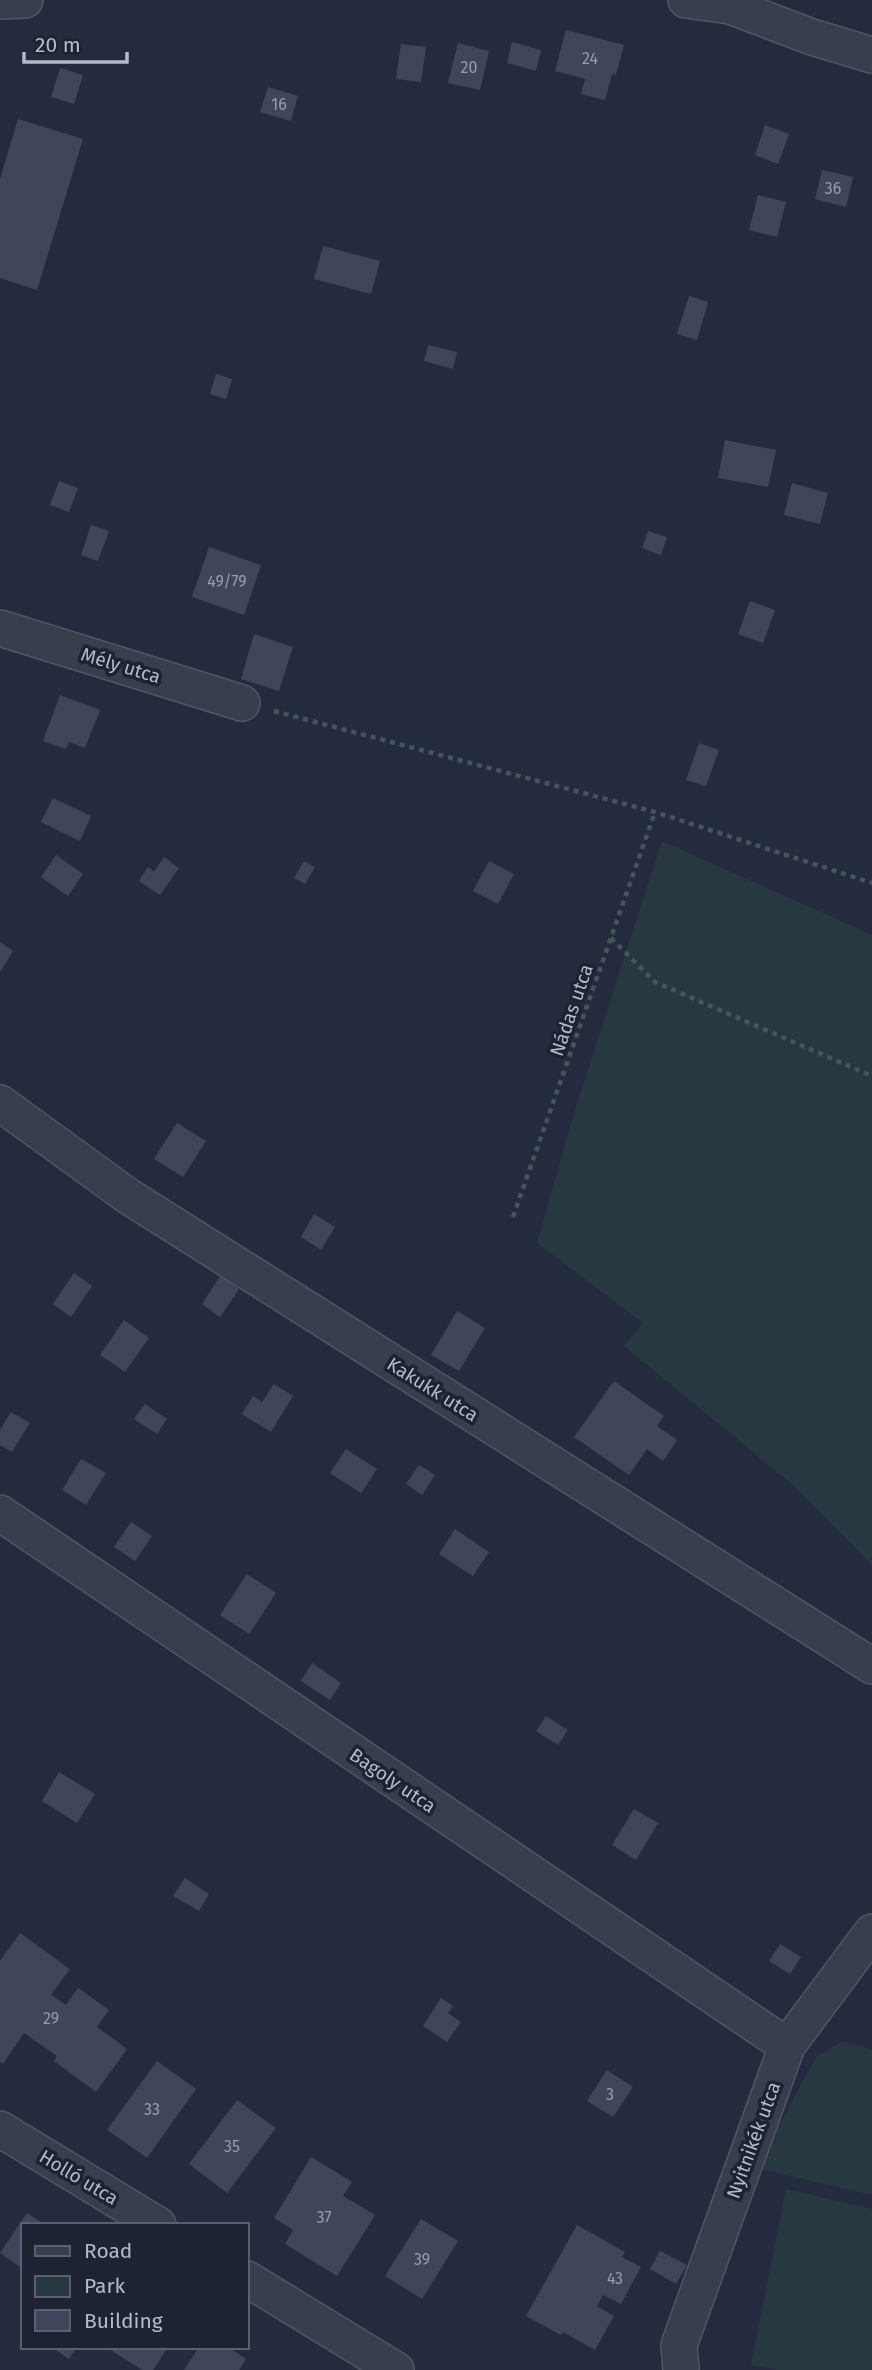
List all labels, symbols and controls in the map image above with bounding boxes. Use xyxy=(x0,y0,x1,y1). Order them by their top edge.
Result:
scale bar xyxy=(24,21,128,65)
text: 20 m xyxy=(35,32,81,58)
house number: 24 xyxy=(582,49,598,68)
house number: 20 xyxy=(461,58,477,77)
house number: 16 xyxy=(271,95,287,114)
house number: 36 xyxy=(825,179,841,198)
house number: 49/79 xyxy=(207,572,247,591)
street label: Mély utca xyxy=(78,643,163,688)
street label: Nádas utca xyxy=(545,961,598,1059)
street label: Kakukk utca xyxy=(383,1352,483,1427)
street label: Bagoly utca xyxy=(345,1743,440,1818)
house number: 29 xyxy=(43,2009,59,2028)
street label: Nyitnikék utca xyxy=(722,2079,785,2202)
house number: 3 xyxy=(606,2085,614,2104)
house number: 33 xyxy=(144,2100,160,2119)
house number: 35 xyxy=(224,2137,240,2156)
street label: Holló utca xyxy=(35,2145,122,2210)
house number: 37 xyxy=(316,2208,332,2227)
legend xyxy=(21,2223,248,2349)
text: Road xyxy=(84,2238,132,2264)
house number: 39 xyxy=(414,2250,430,2269)
house number: 43 xyxy=(607,2269,623,2288)
text: Park xyxy=(84,2273,126,2299)
text: Building xyxy=(84,2308,163,2334)

